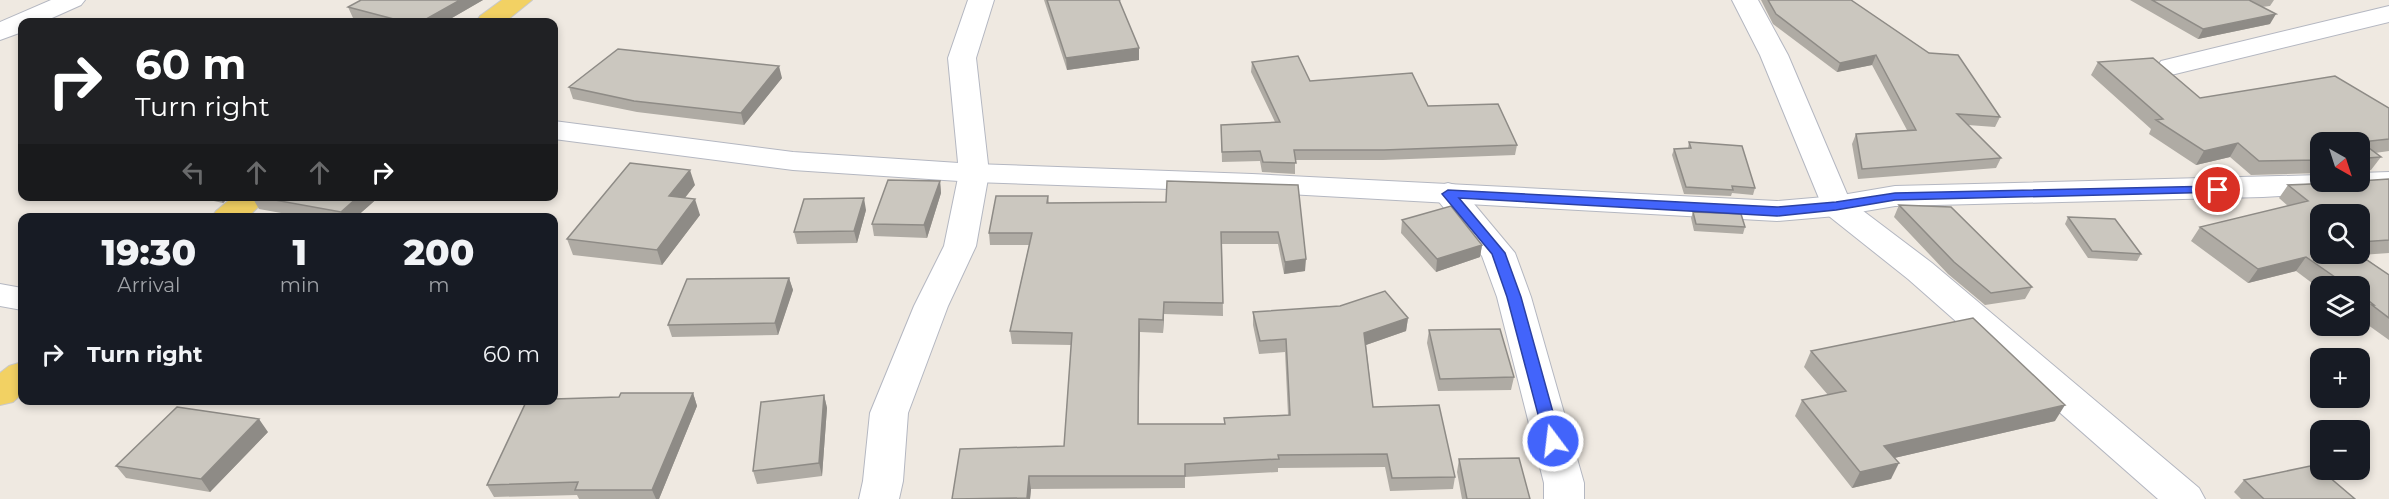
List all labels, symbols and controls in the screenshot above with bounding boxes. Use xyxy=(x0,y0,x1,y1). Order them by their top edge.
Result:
text: 60 m xyxy=(135,38,246,90)
icon: right xyxy=(36,42,114,120)
text: Turn right xyxy=(135,90,270,123)
north arrow xyxy=(2310,132,2370,192)
map controls xyxy=(2310,132,2370,480)
icon: left xyxy=(177,156,210,189)
icon: ahead xyxy=(240,156,273,189)
icon: ahead xyxy=(303,156,336,189)
icon: right xyxy=(366,156,399,189)
pin xyxy=(2192,164,2243,215)
icon: arrive xyxy=(2201,173,2234,206)
button: search xyxy=(2310,204,2370,264)
text: 19:30 xyxy=(102,230,196,274)
text: 1 xyxy=(293,230,307,274)
text: 200 xyxy=(403,230,474,274)
text: Arrival xyxy=(117,273,180,297)
text: min xyxy=(280,273,320,297)
text: m xyxy=(428,273,450,297)
button: layers xyxy=(2310,276,2370,336)
icon: right xyxy=(36,338,69,371)
text: Turn right xyxy=(87,341,202,368)
text: 60 m xyxy=(483,341,540,368)
button: + xyxy=(2310,348,2370,408)
position arrow xyxy=(1521,409,1585,473)
button: − xyxy=(2310,420,2370,480)

